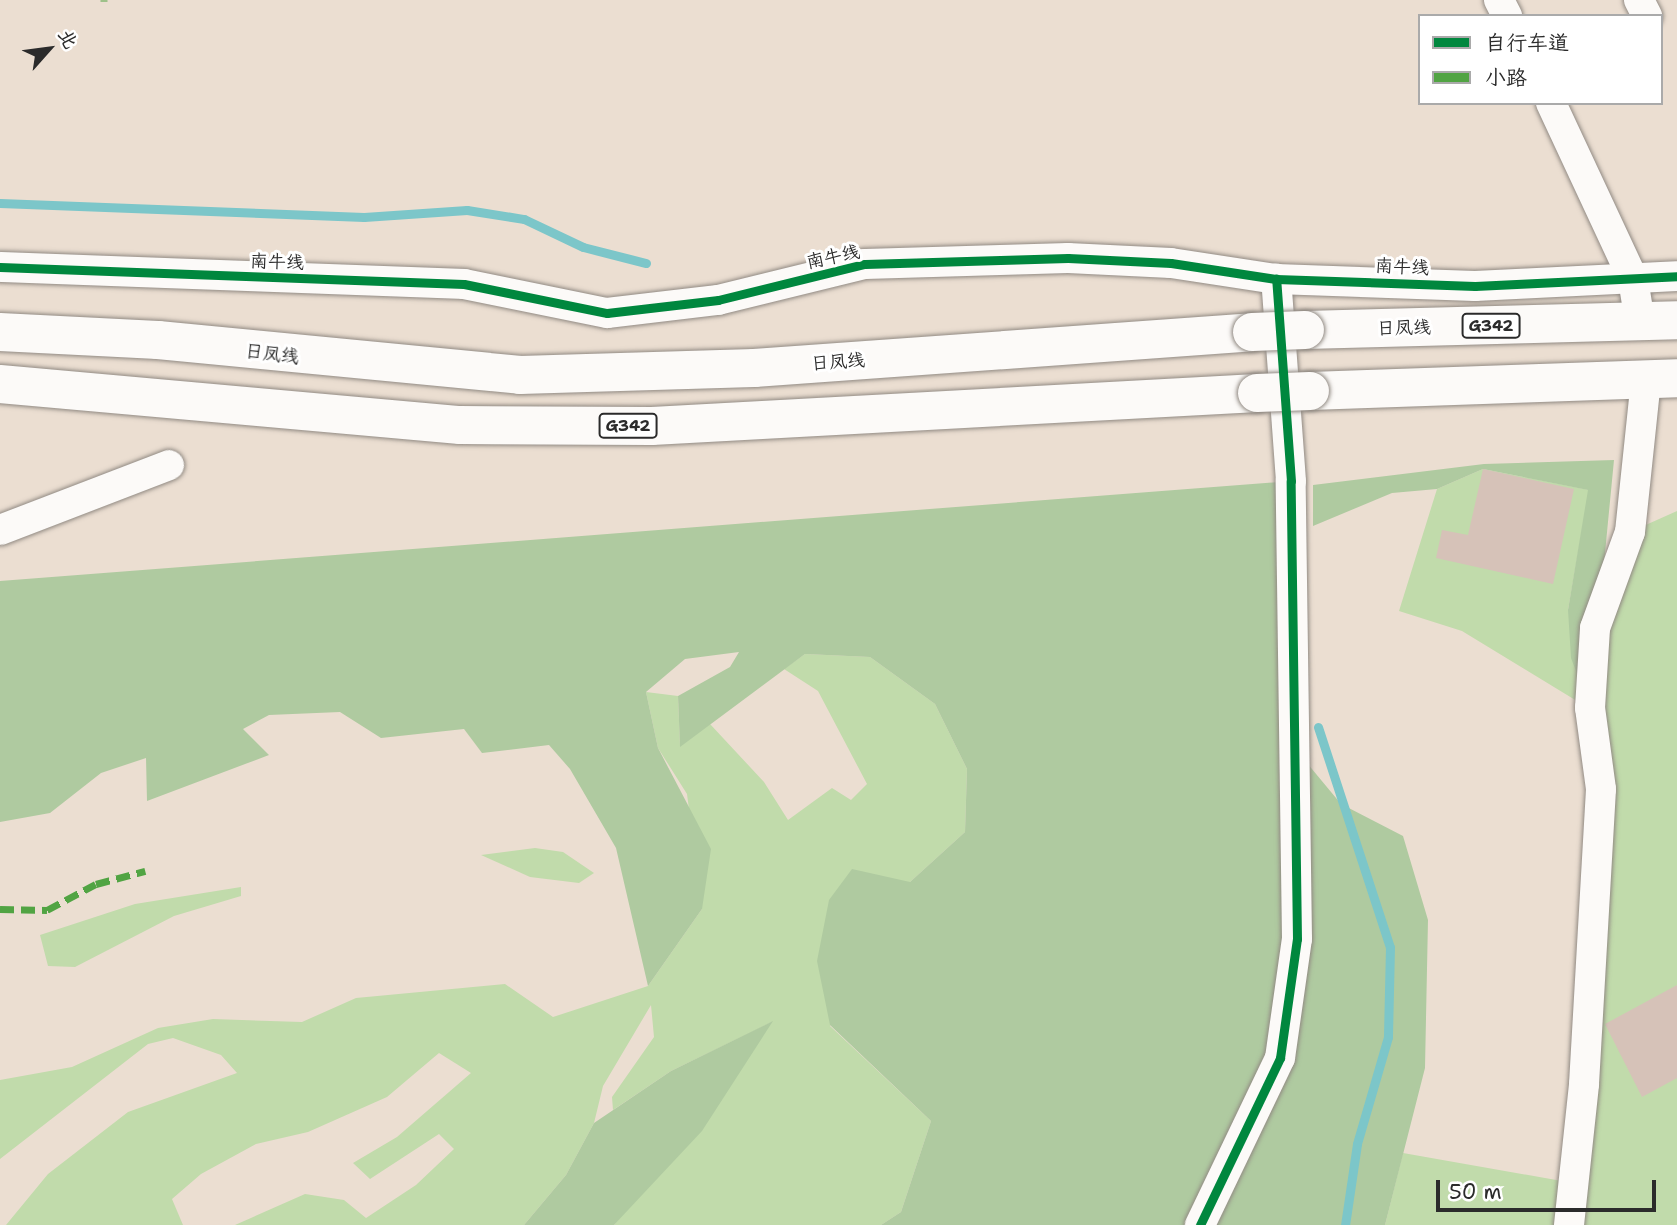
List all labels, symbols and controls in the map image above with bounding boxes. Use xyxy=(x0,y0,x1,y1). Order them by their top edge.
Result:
north arrow xyxy=(14,14,84,84)
legend xyxy=(1418,14,1663,105)
text: 北 xyxy=(52,25,83,53)
text: 自行车道 xyxy=(1485,29,1569,57)
text: 小路 xyxy=(1485,64,1527,92)
street label: 南牛线 xyxy=(804,241,862,273)
street label: 南牛线 xyxy=(250,250,304,274)
street label: 南牛线 xyxy=(1374,255,1430,279)
road number: G342 xyxy=(1461,314,1521,338)
street label: 日凤线 xyxy=(1377,317,1431,339)
street label: 日凤线 xyxy=(244,340,300,368)
street label: 日凤线 xyxy=(810,349,866,375)
road number: G342 xyxy=(598,414,658,438)
scale bar xyxy=(1439,1166,1660,1210)
text: 50 m xyxy=(1449,1178,1502,1206)

